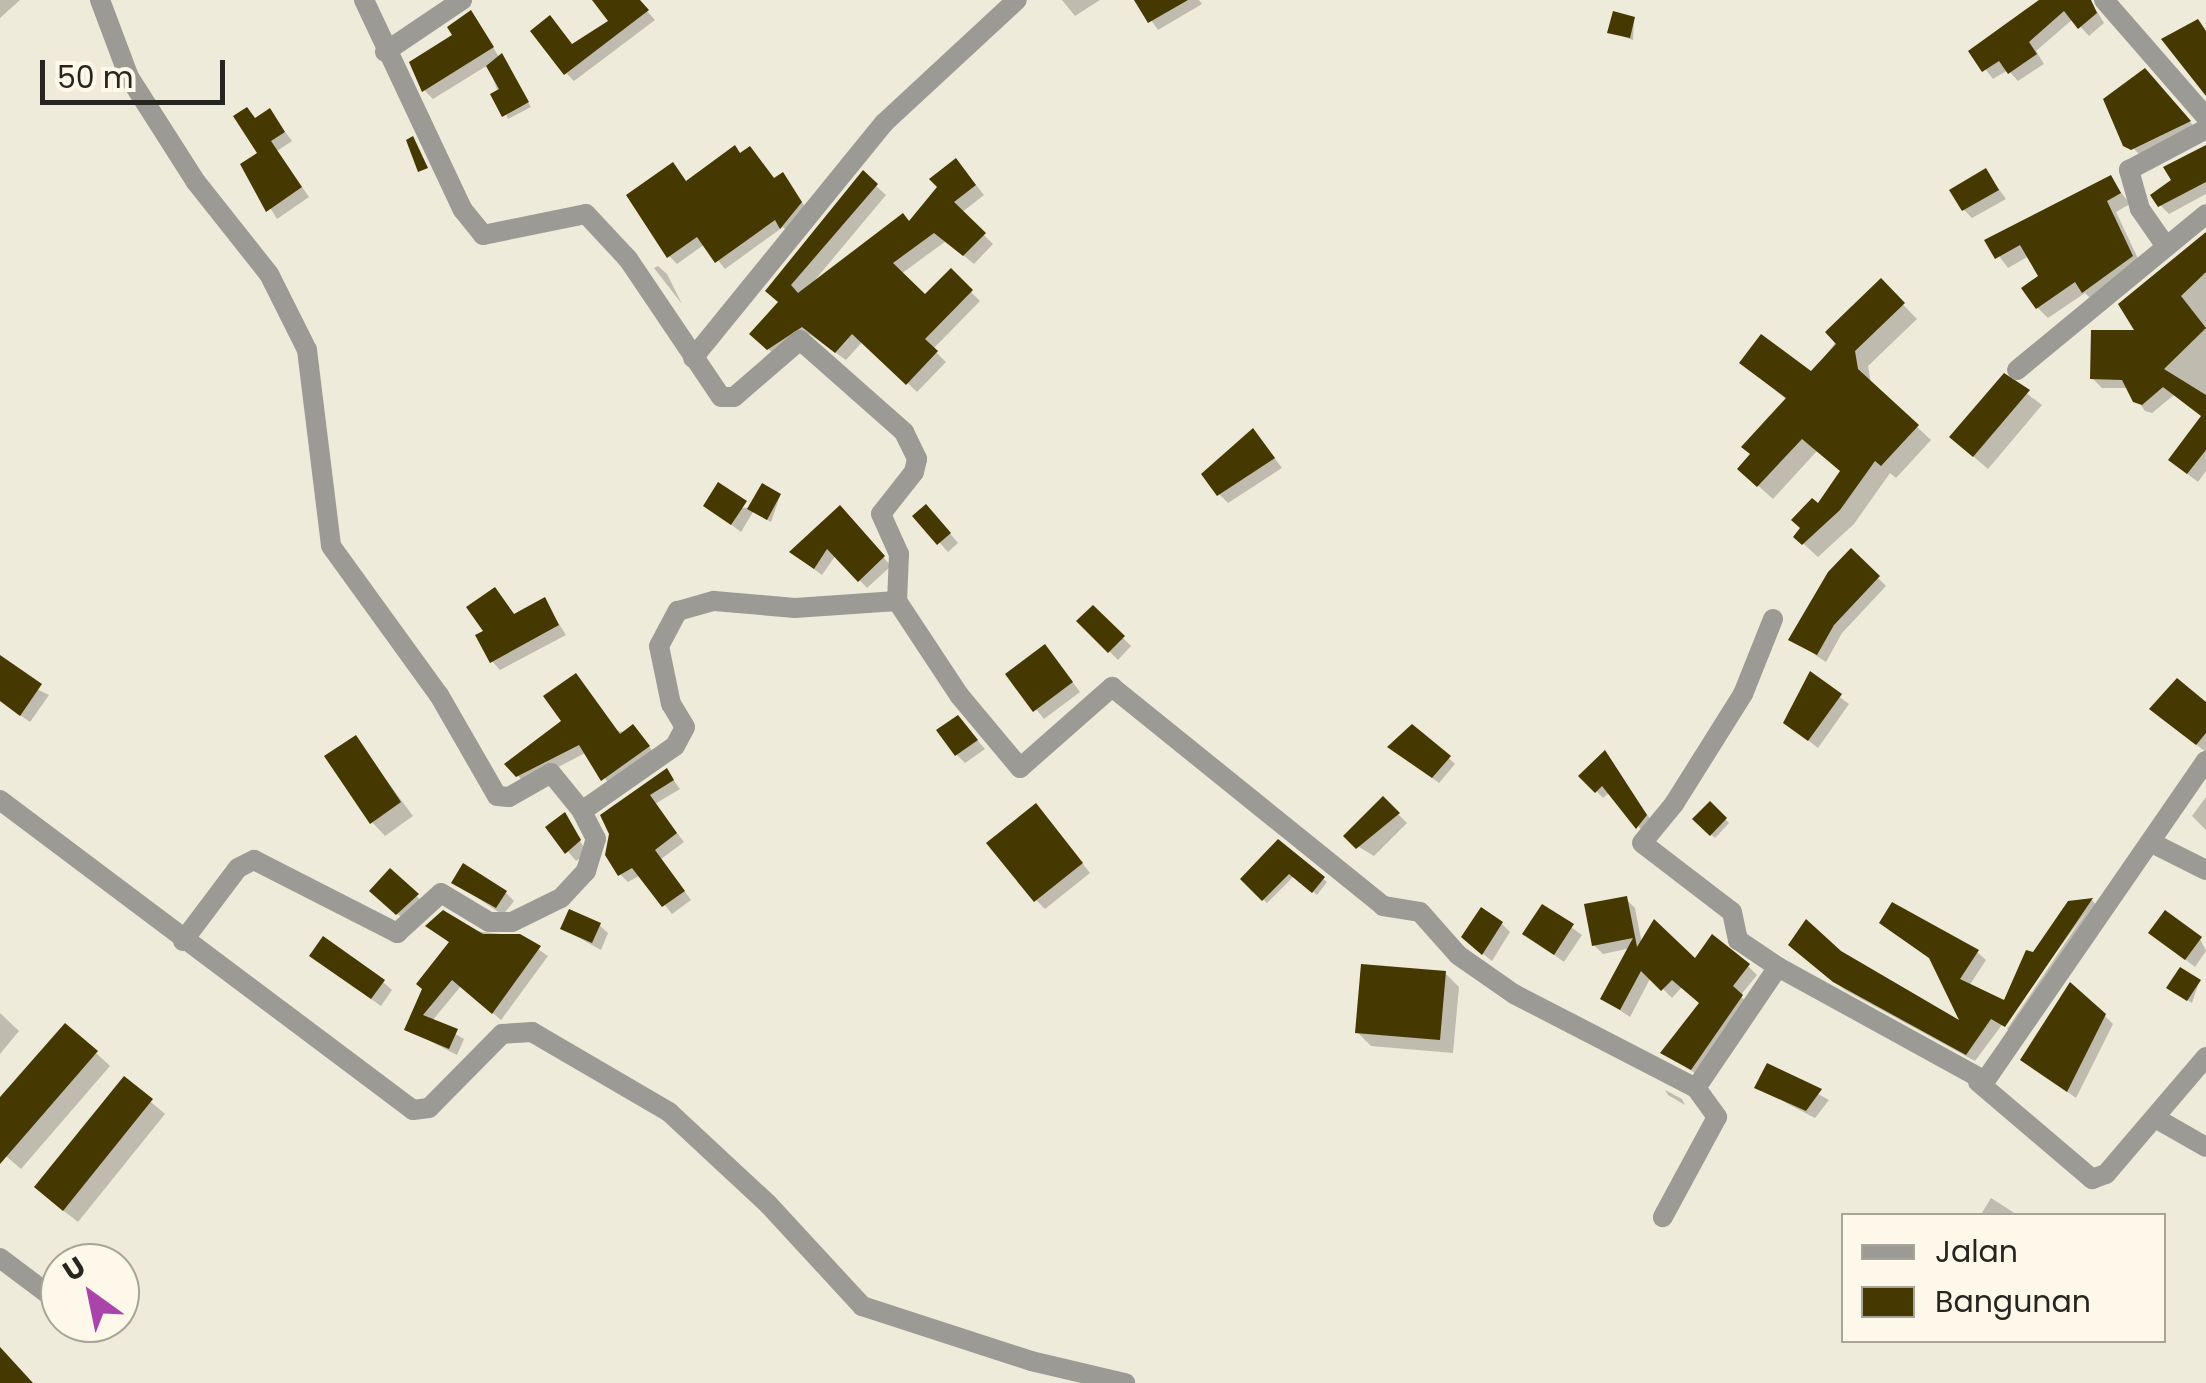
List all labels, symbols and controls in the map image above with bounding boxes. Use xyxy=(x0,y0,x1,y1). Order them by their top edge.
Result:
scale bar xyxy=(45,40,230,102)
text: 50 m xyxy=(57,56,134,99)
legend xyxy=(1841,1213,2166,1343)
text: Jalan xyxy=(1935,1230,2018,1273)
north arrow xyxy=(40,1243,140,1343)
text: U xyxy=(56,1247,93,1291)
text: Bangunan xyxy=(1935,1280,2091,1323)

